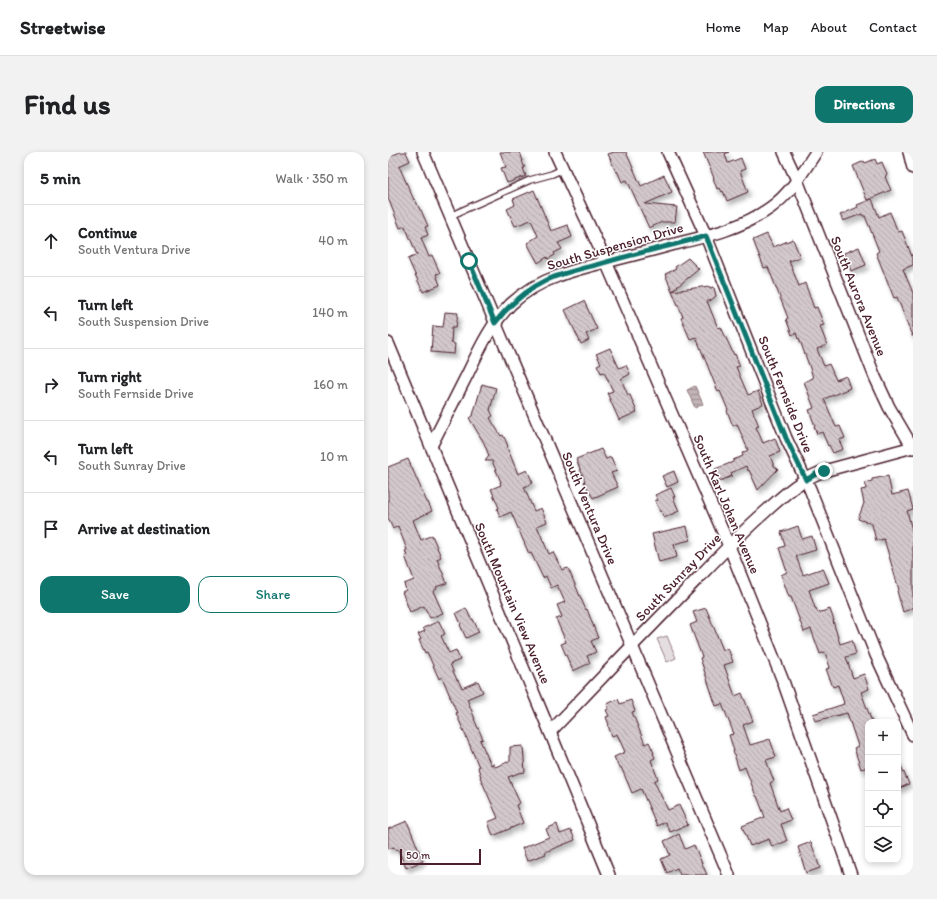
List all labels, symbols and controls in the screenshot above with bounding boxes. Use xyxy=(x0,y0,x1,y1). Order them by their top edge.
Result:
text: Streetwise xyxy=(20,16,106,39)
text: Home xyxy=(706,19,741,36)
text: Map xyxy=(763,19,789,36)
text: About xyxy=(811,19,847,36)
text: Contact xyxy=(869,19,917,36)
button: Directions xyxy=(815,86,913,123)
text: Find us xyxy=(24,87,111,121)
text: 5 min xyxy=(40,168,80,188)
text: Walk · 350 m xyxy=(276,171,348,186)
street label: South Suspension Drive xyxy=(545,219,686,274)
text: Continue xyxy=(78,224,137,242)
icon: ahead xyxy=(40,230,62,252)
text: 40 m xyxy=(318,233,348,248)
street label: South Aurora Avenue xyxy=(827,234,890,359)
text: South Ventura Drive xyxy=(78,242,190,257)
route start xyxy=(460,252,478,270)
text: Turn left xyxy=(78,296,133,314)
icon: left xyxy=(40,302,62,324)
text: 140 m xyxy=(312,305,348,320)
text: South Suspension Drive xyxy=(78,314,209,329)
street label: South Fernside Drive xyxy=(754,333,817,455)
text: Turn right xyxy=(78,368,142,386)
icon: right xyxy=(40,374,62,396)
text: 160 m xyxy=(313,377,348,392)
text: South Fernside Drive xyxy=(78,386,194,401)
street label: South Karl Johan Avenue xyxy=(689,432,764,577)
text: Turn left xyxy=(78,440,133,458)
icon: left xyxy=(40,446,62,468)
text: 10 m xyxy=(320,449,348,464)
street label: South Ventura Drive xyxy=(558,449,621,568)
text: South Sunray Drive xyxy=(78,458,186,473)
route end xyxy=(815,462,833,480)
icon: arrive xyxy=(40,518,62,540)
text: Arrive at destination xyxy=(78,520,210,538)
street label: South Mountain View Avenue xyxy=(471,520,554,687)
street label: South Sunray Drive xyxy=(632,530,725,625)
button: Save xyxy=(40,576,190,613)
button: Share xyxy=(198,576,348,613)
map controls xyxy=(865,719,901,863)
button: + xyxy=(865,719,901,755)
button: − xyxy=(865,755,901,791)
button: locate xyxy=(865,791,901,827)
button: layers xyxy=(865,827,901,863)
scale bar xyxy=(400,847,481,866)
text: 50 m xyxy=(406,849,430,862)

